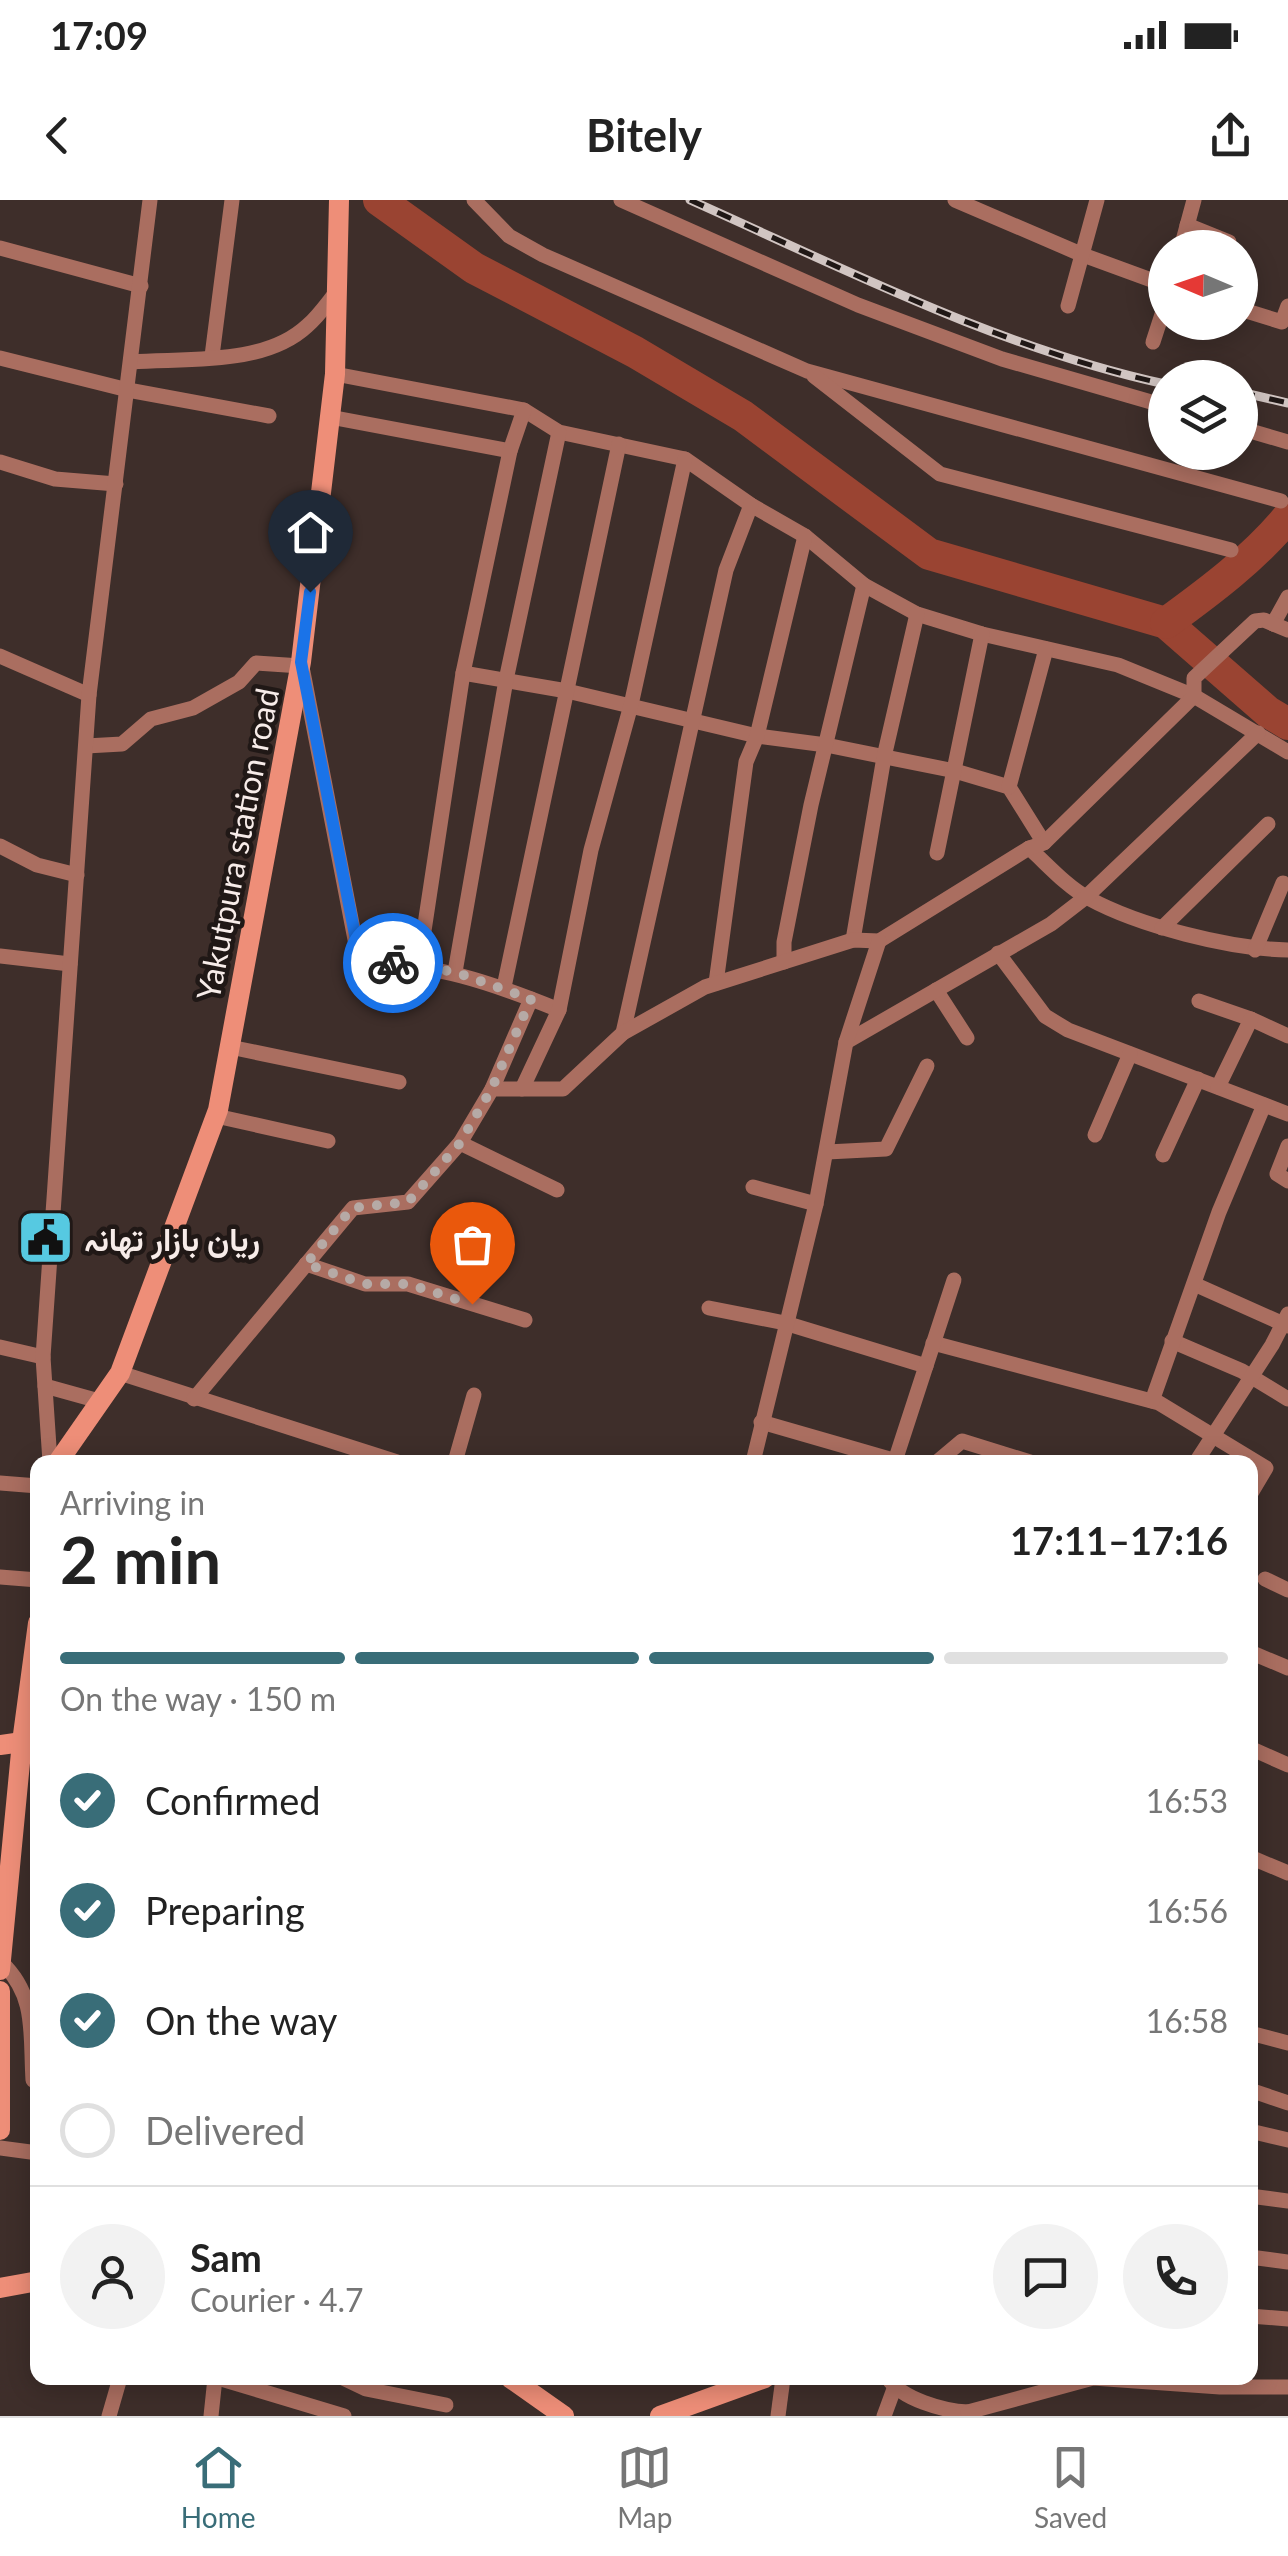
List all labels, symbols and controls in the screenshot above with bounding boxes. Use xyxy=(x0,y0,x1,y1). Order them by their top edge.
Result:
text: 17:09 xyxy=(50,12,148,58)
icon: back xyxy=(30,108,85,163)
text: Bitely xyxy=(586,108,702,162)
icon: share xyxy=(1203,108,1258,163)
north arrow xyxy=(1148,230,1258,340)
map controls xyxy=(1148,230,1258,470)
button: layers xyxy=(1148,360,1258,470)
pin xyxy=(268,490,353,593)
icon: home xyxy=(283,505,338,560)
street label: Yakutpura station road xyxy=(188,685,286,1003)
courier xyxy=(343,913,443,1013)
icon: bike xyxy=(366,936,421,991)
pin xyxy=(430,1202,515,1305)
public building icon: ریان بازار تھانہ xyxy=(15,1208,75,1268)
icon: bag xyxy=(445,1217,500,1272)
place label: ریان بازار تھانہ xyxy=(84,1219,260,1260)
text: Arriving in xyxy=(60,1483,205,1522)
text: 17:11–17:16 xyxy=(1010,1517,1228,1563)
text: 2 min xyxy=(60,1520,221,1598)
text: On the way · 150 m xyxy=(60,1679,336,1718)
icon: check xyxy=(60,1773,115,1828)
text: Confirmed xyxy=(145,1777,321,1823)
text: 16:53 xyxy=(1146,1781,1228,1820)
icon: check xyxy=(60,1883,115,1938)
text: Preparing xyxy=(145,1887,305,1933)
text: 16:56 xyxy=(1146,1891,1228,1930)
icon: check xyxy=(60,1993,115,2048)
text: On the way xyxy=(145,1997,337,2043)
text: 16:58 xyxy=(1146,2001,1228,2040)
text: Delivered xyxy=(145,2107,305,2153)
button: person xyxy=(60,2224,165,2329)
button: chat xyxy=(993,2224,1098,2329)
button: phone xyxy=(1123,2224,1228,2329)
text: Sam xyxy=(190,2234,262,2280)
text: Courier · 4.7 xyxy=(190,2280,364,2319)
tab: Home xyxy=(181,2440,255,2534)
tab: Map xyxy=(617,2440,672,2534)
tab: Saved xyxy=(1034,2440,1107,2534)

